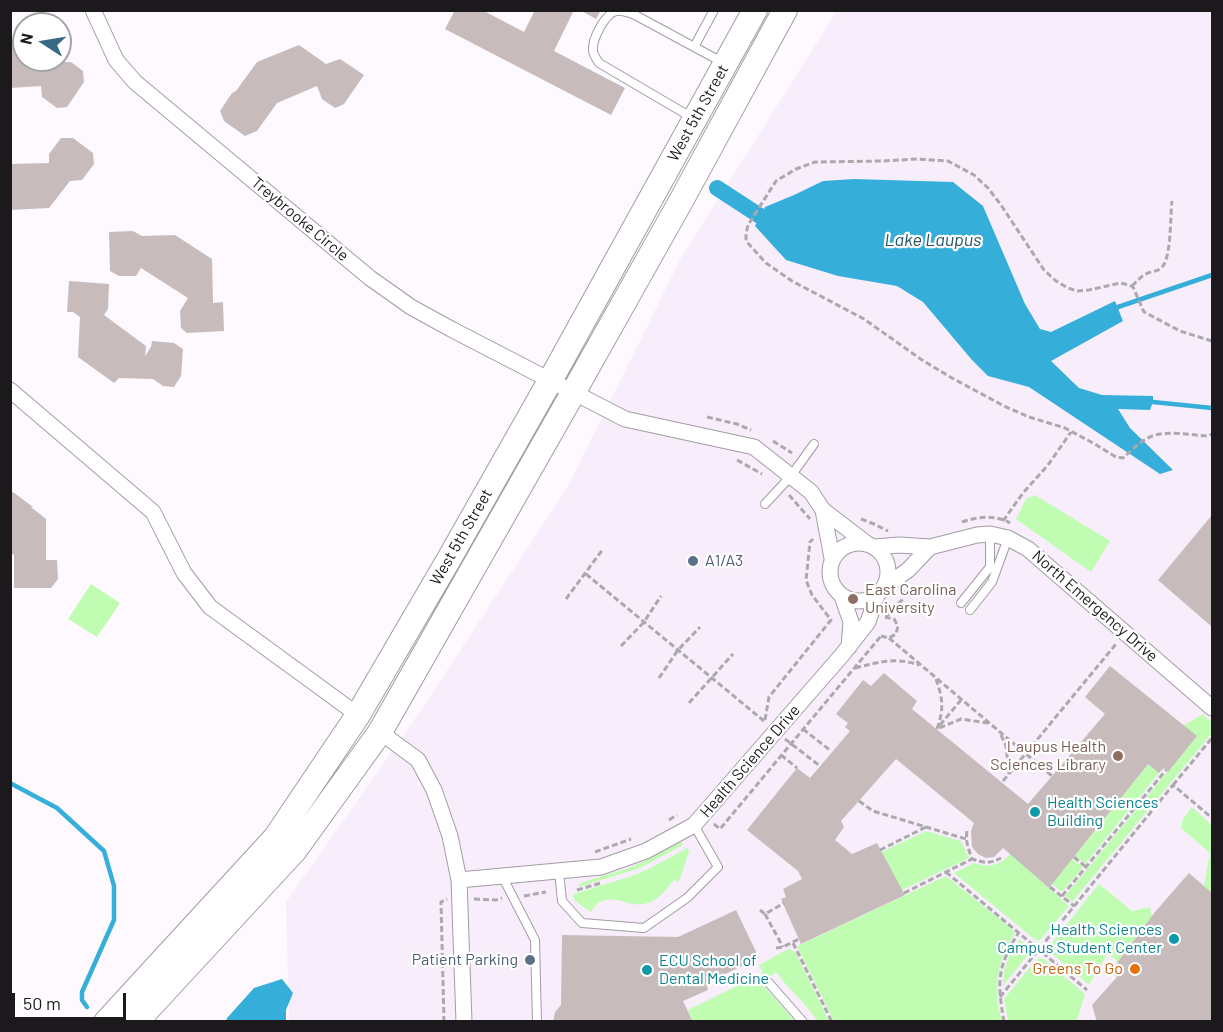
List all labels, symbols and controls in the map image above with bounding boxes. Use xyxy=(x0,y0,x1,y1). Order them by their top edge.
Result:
north arrow xyxy=(12,12,72,72)
text: N xyxy=(15,31,36,46)
street label: West 5th Street xyxy=(663,61,733,165)
street label: Treybrooke Circle xyxy=(247,173,353,265)
water label: Lake Laupus xyxy=(885,229,981,251)
street label: West 5th Street xyxy=(426,485,496,589)
street label: North Emergency Drive xyxy=(1028,546,1162,666)
place label: A1/A3 xyxy=(705,551,743,571)
marker: A1/A3 xyxy=(686,554,700,568)
place label: East Carolina University xyxy=(865,580,956,618)
marker: East Carolina University xyxy=(846,592,860,606)
street label: Health Science Drive xyxy=(696,701,804,821)
place label: Laupus Health Sciences Library xyxy=(990,737,1106,775)
marker: Laupus Health Sciences Library xyxy=(1111,749,1125,763)
place label: Health Sciences Building xyxy=(1047,793,1159,831)
marker: Health Sciences Building xyxy=(1028,805,1042,819)
place label: Health Sciences Campus Student Center xyxy=(997,920,1162,958)
marker: Health Sciences Campus Student Center xyxy=(1167,932,1181,946)
place label: Patient Parking xyxy=(412,950,518,970)
place label: ECU School of Dental Medicine xyxy=(659,951,769,989)
marker: Patient Parking xyxy=(523,953,537,967)
place label: Greens To Go xyxy=(1032,959,1123,979)
marker: Greens To Go xyxy=(1128,962,1142,976)
marker: ECU School of Dental Medicine xyxy=(640,963,654,977)
scale bar xyxy=(15,981,129,1019)
text: 50 m xyxy=(23,992,61,1014)

